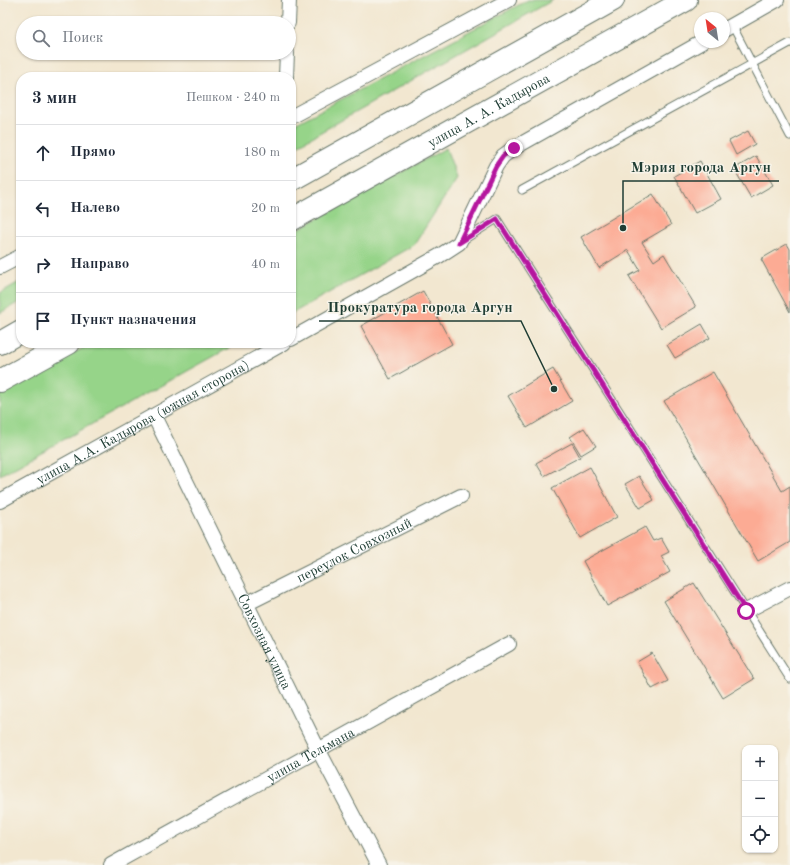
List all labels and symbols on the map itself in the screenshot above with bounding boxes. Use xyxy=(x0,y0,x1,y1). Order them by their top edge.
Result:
north arrow xyxy=(694,12,730,48)
street label: улица А. А. Кадырова xyxy=(426,71,552,150)
route end xyxy=(505,139,523,157)
callout: Мэрия города Аргун xyxy=(623,154,779,181)
text: Мэрия города Аргун xyxy=(631,161,771,176)
callout: Прокуратура города Аргун xyxy=(319,294,521,321)
text: Прокуратура города Аргун xyxy=(327,301,513,316)
street label: улица А.А. Кадырова (южная сторона) xyxy=(34,358,252,487)
street label: переулок Совхозный xyxy=(295,516,414,585)
street label: Совхозная улица xyxy=(235,592,293,692)
route start xyxy=(737,602,755,620)
street label: улица Тельмана xyxy=(265,725,357,785)

